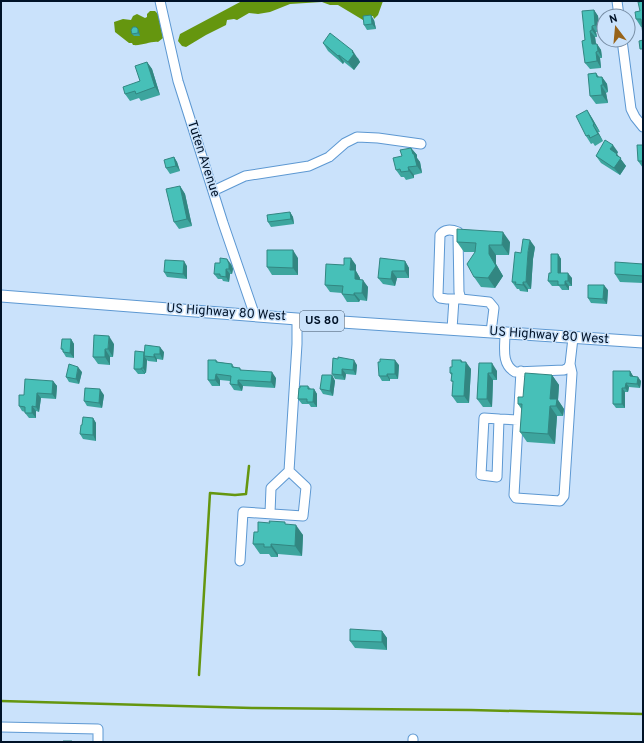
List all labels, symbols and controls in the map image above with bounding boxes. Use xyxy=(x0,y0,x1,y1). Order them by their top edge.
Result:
north arrow xyxy=(596,8,636,48)
text: N xyxy=(608,12,619,27)
street label: Tuten Avenue xyxy=(183,119,223,199)
street label: US Highway 80 West xyxy=(166,301,286,325)
road number: US 80 xyxy=(300,311,344,331)
street label: US Highway 80 West xyxy=(489,324,609,348)

